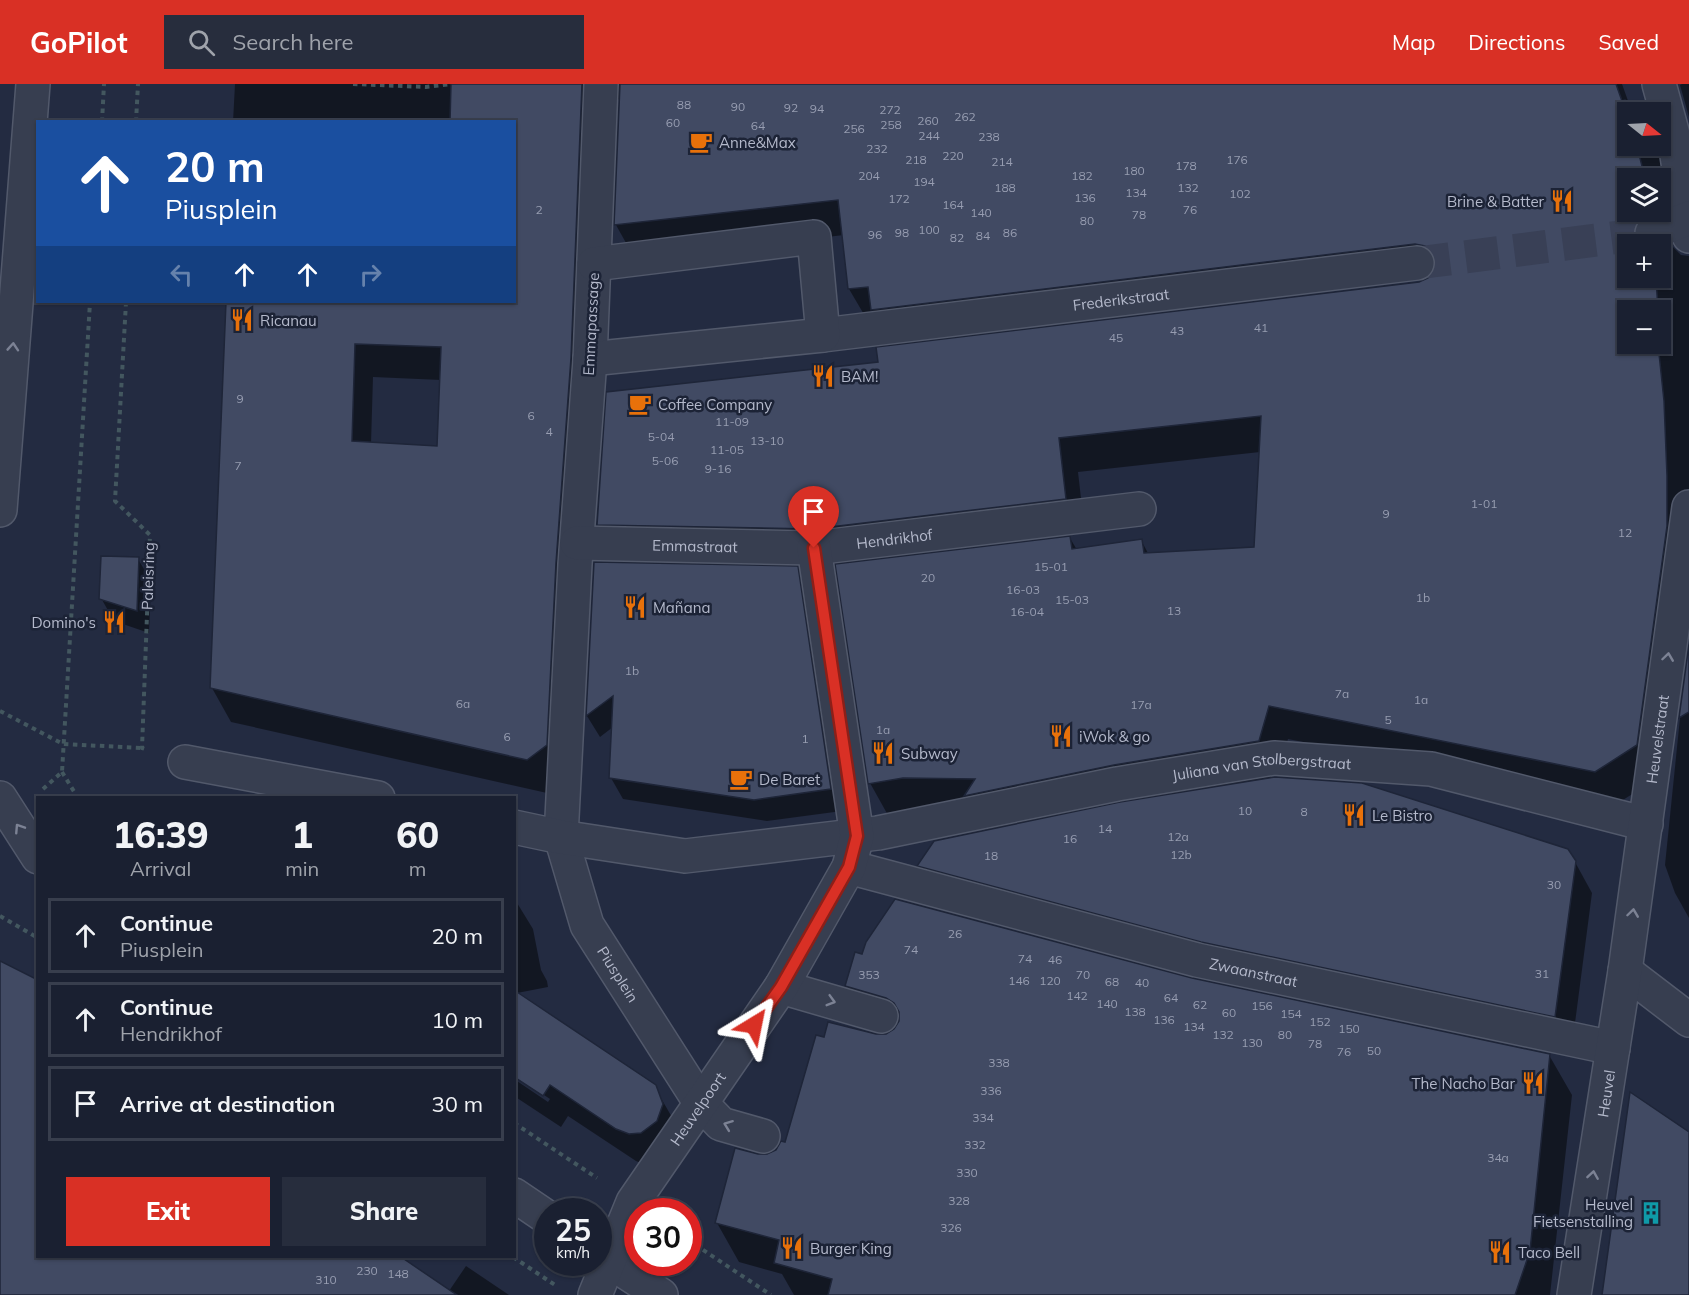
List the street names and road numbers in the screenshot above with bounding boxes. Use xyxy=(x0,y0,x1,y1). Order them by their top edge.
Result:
street label: Emmapassage xyxy=(579,272,603,376)
street label: Frederikstraat xyxy=(1072,284,1170,314)
street label: Hendrikhof xyxy=(855,524,934,552)
street label: Emmastraat xyxy=(652,535,738,556)
street label: Paleisring xyxy=(137,542,159,610)
street label: Heuvelstraat xyxy=(1641,694,1672,785)
street label: Juliana van Stolbergstraat xyxy=(1171,748,1352,784)
street label: Piusplein xyxy=(593,942,643,1005)
street label: Zwaanstraat xyxy=(1208,953,1299,991)
street label: Heuvelpoort xyxy=(665,1068,729,1149)
street label: Heuvel xyxy=(1593,1068,1619,1119)

